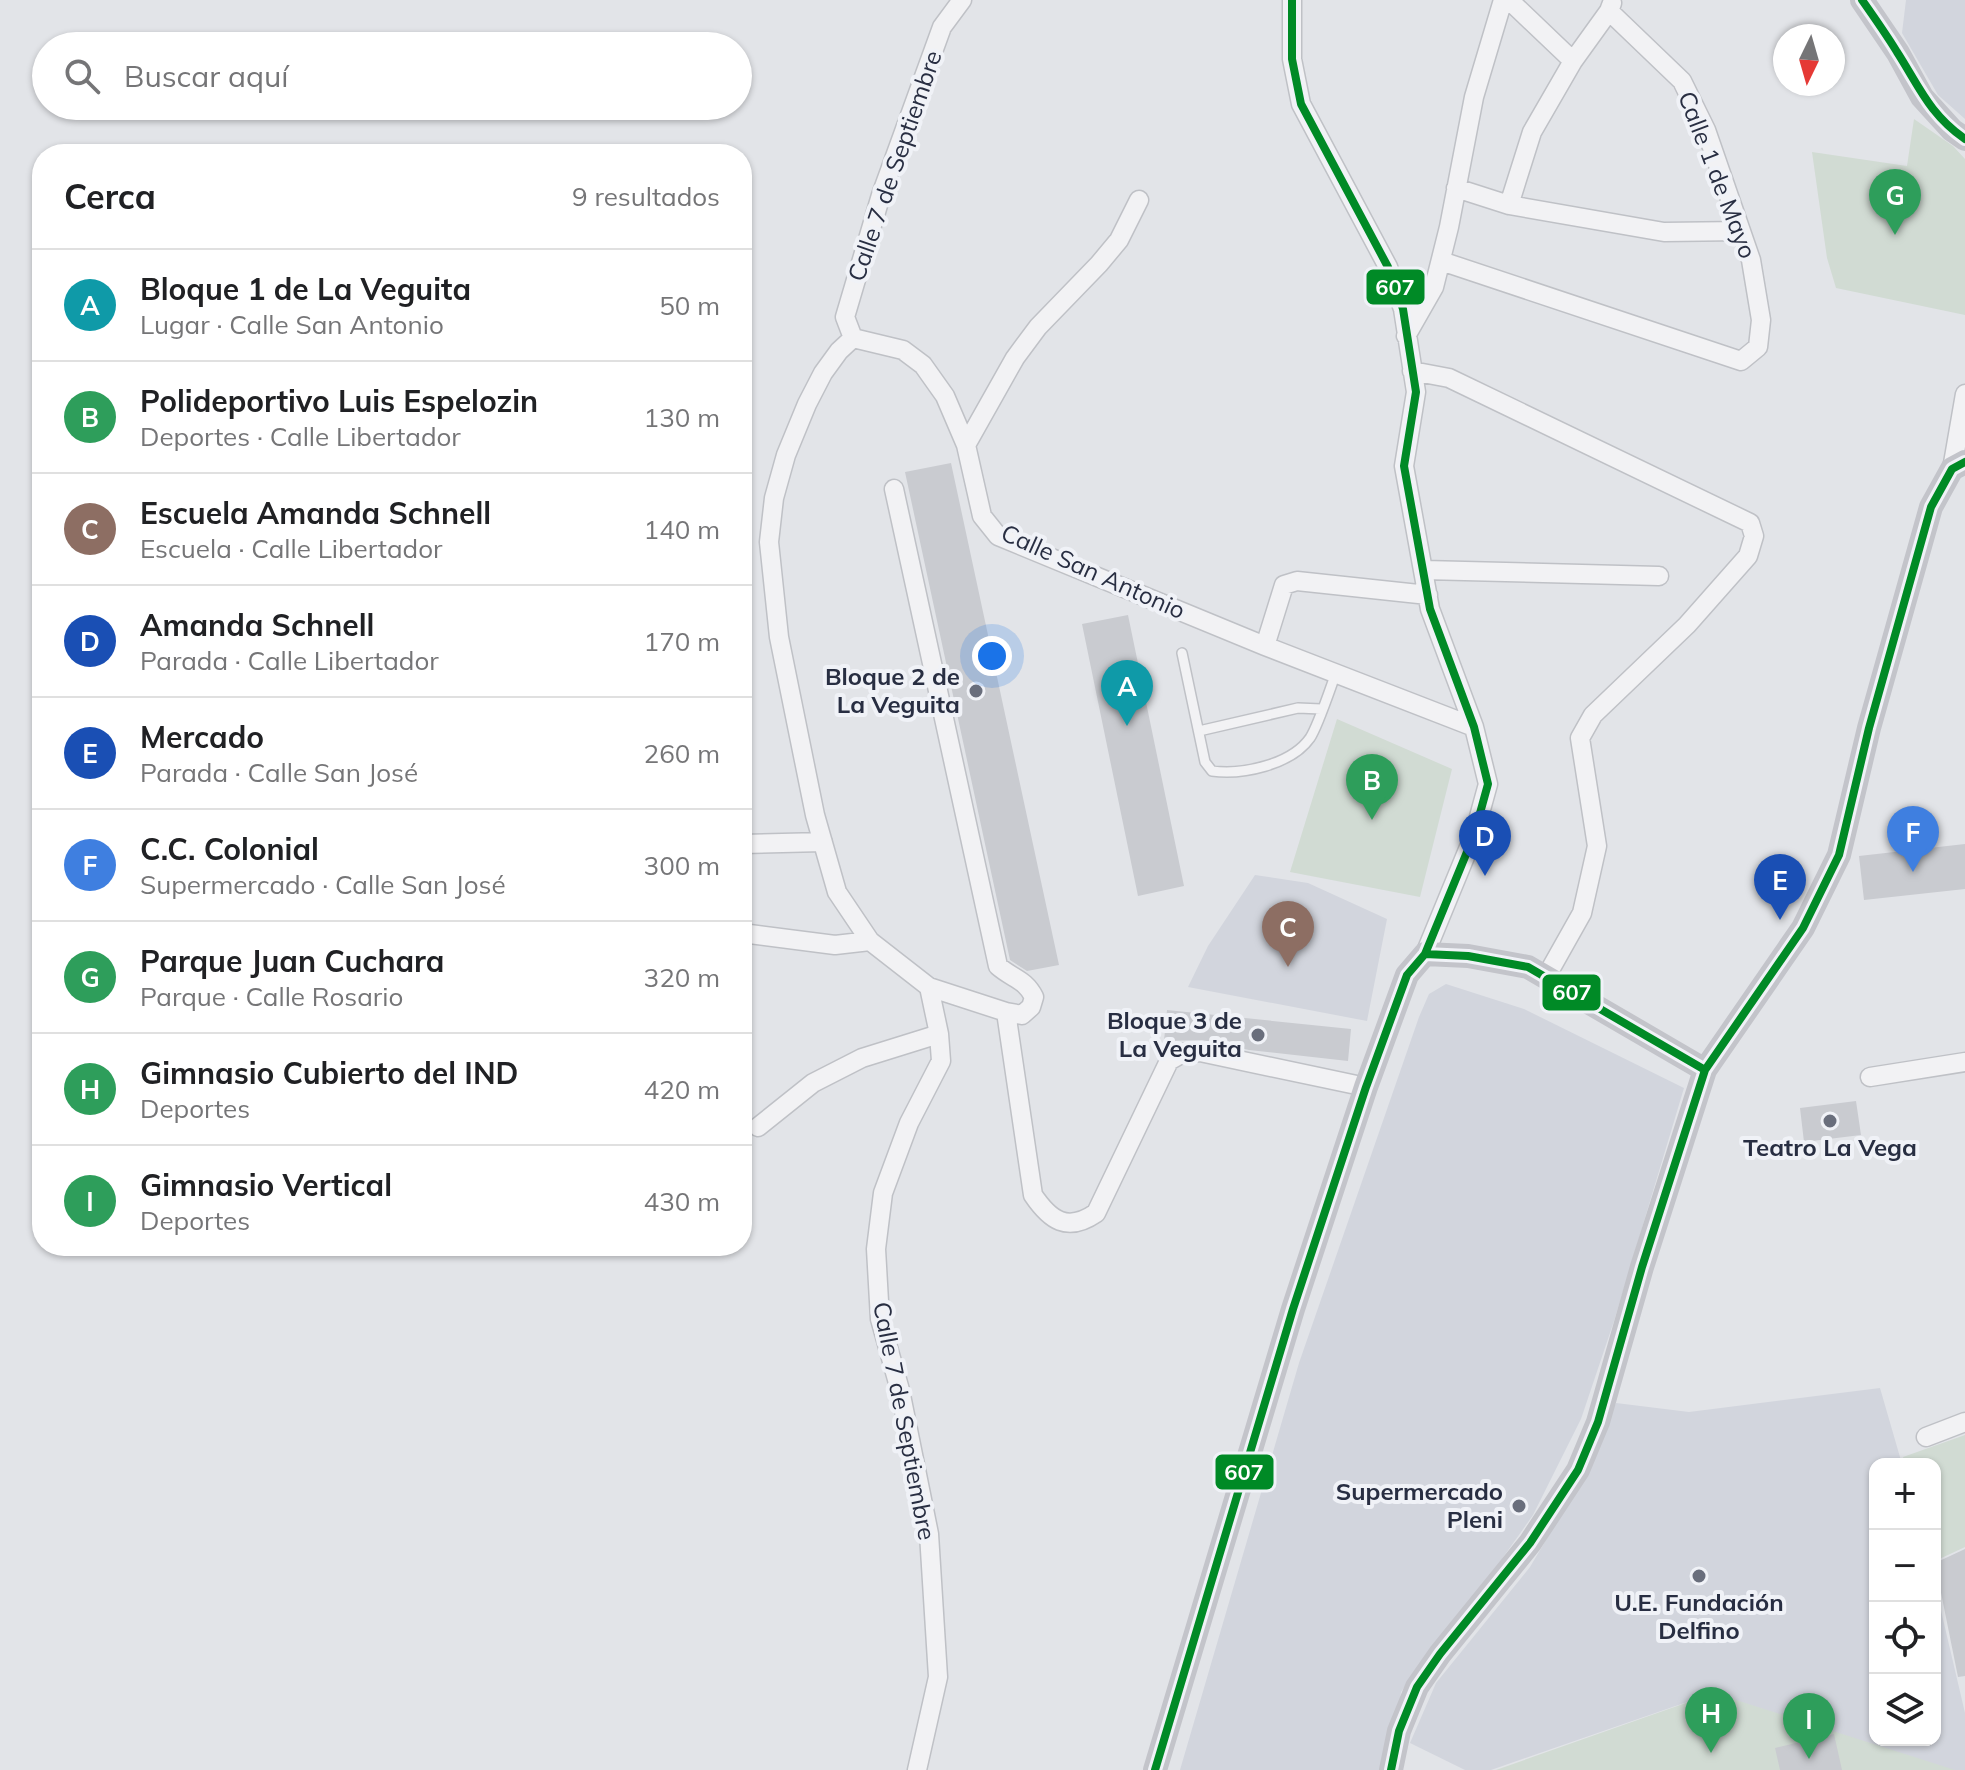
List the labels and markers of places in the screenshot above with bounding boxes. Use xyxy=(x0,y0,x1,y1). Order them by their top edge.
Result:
pin: G xyxy=(1869,169,1921,235)
pin: A xyxy=(1101,660,1153,726)
place label: Bloque 2 de La Veguita xyxy=(825,661,960,719)
marker: Bloque 2 de La Veguita xyxy=(967,682,985,700)
pin: B xyxy=(1346,754,1398,820)
pin: F xyxy=(1887,806,1939,872)
pin: D xyxy=(1459,810,1511,876)
pin: E xyxy=(1754,854,1806,920)
pin: C xyxy=(1262,901,1314,967)
place label: Bloque 3 de La Veguita xyxy=(1107,1005,1242,1063)
marker: Bloque 3 de La Veguita xyxy=(1249,1026,1267,1044)
marker: Teatro La Vega xyxy=(1821,1112,1839,1130)
place label: Teatro La Vega xyxy=(1743,1132,1917,1162)
place label: Supermercado Pleni xyxy=(1336,1476,1503,1534)
marker: Supermercado Pleni xyxy=(1510,1497,1528,1515)
marker: U.E. Fundación Delfino xyxy=(1690,1567,1708,1585)
place label: U.E. Fundación Delfino xyxy=(1614,1587,1784,1645)
pin: H xyxy=(1685,1687,1737,1753)
pin: I xyxy=(1783,1693,1835,1759)

